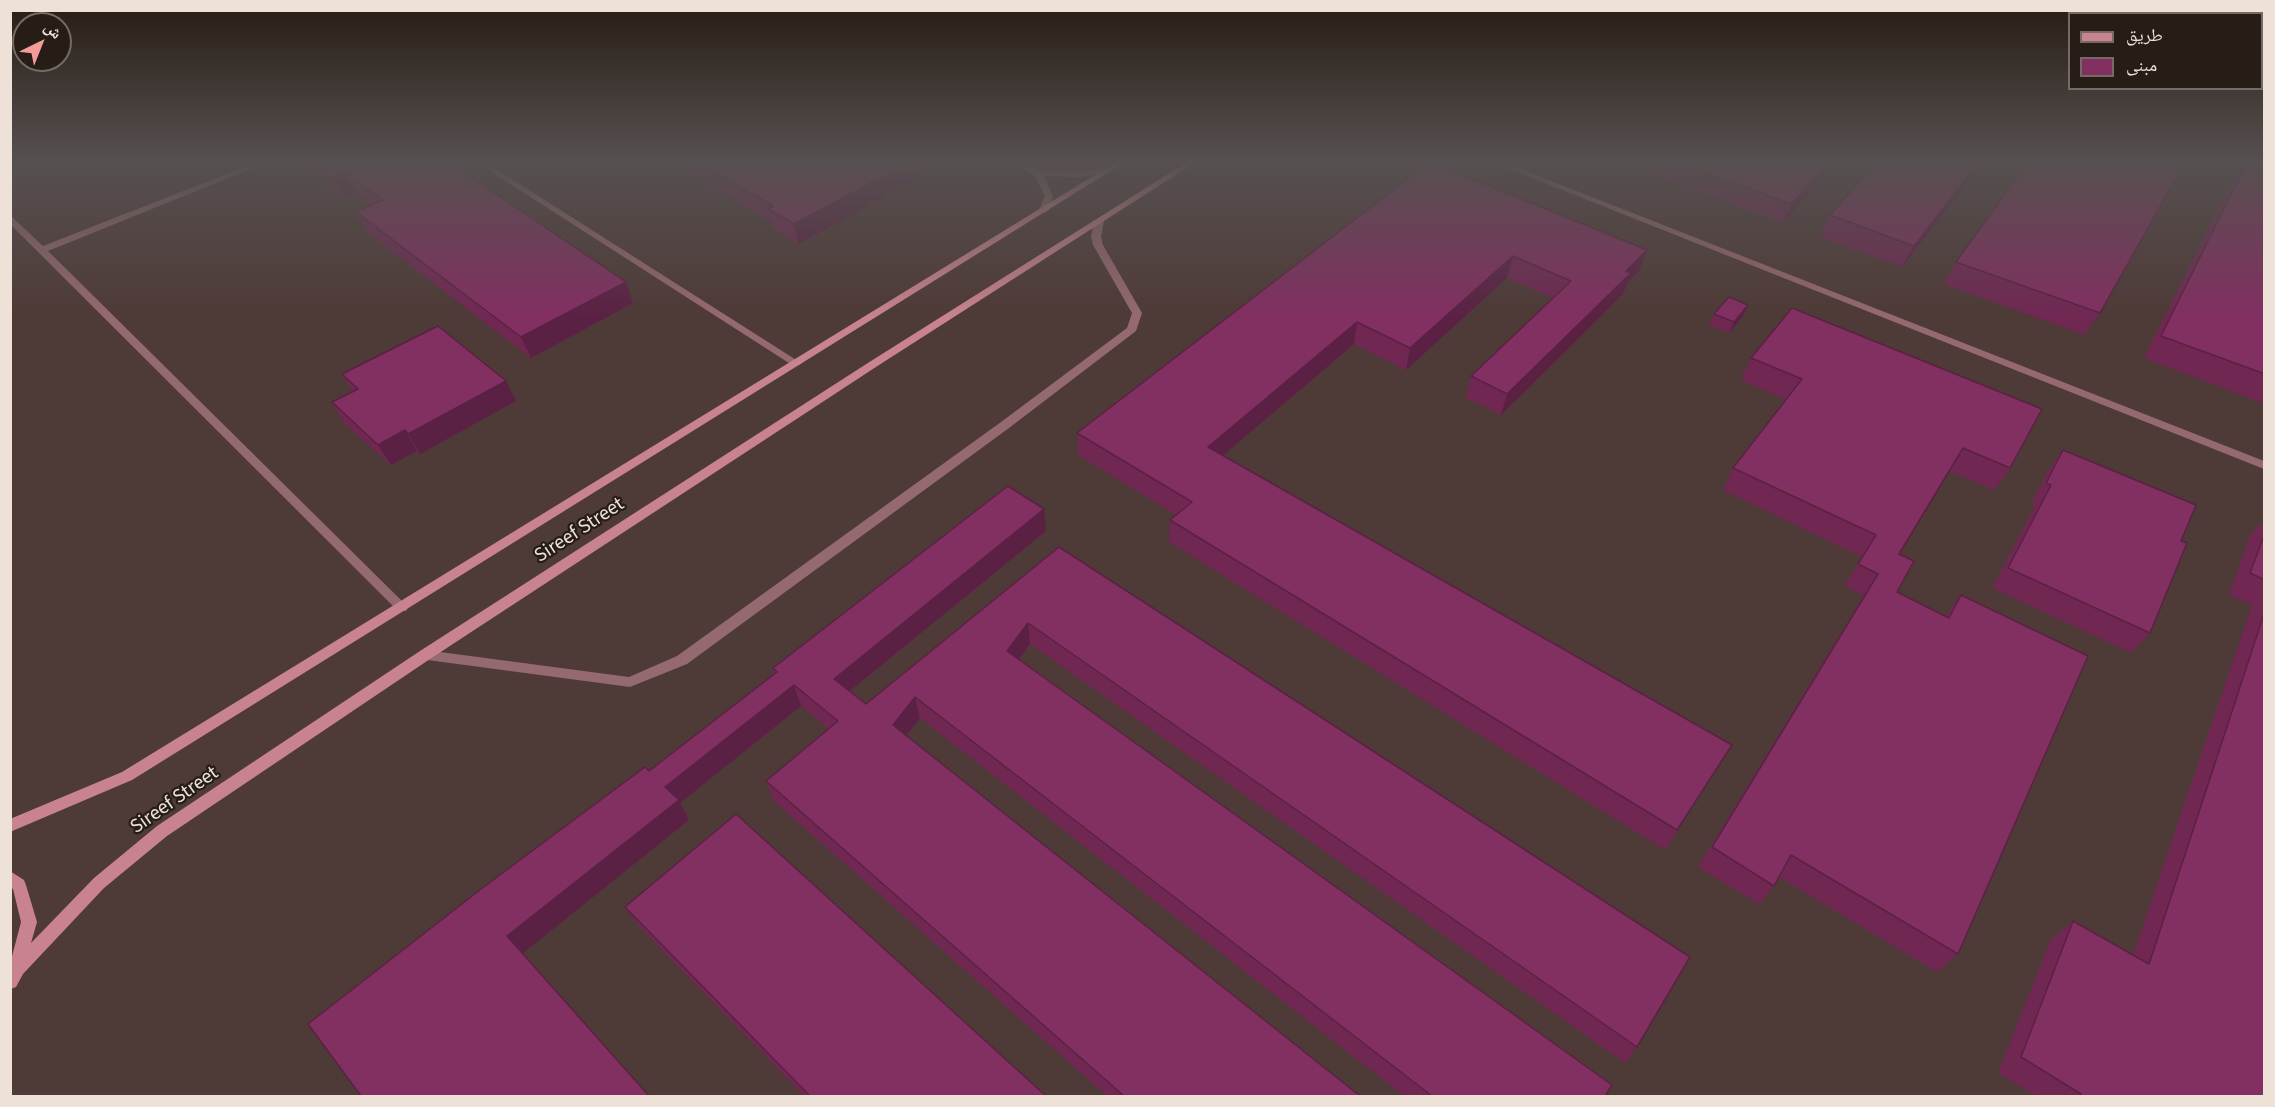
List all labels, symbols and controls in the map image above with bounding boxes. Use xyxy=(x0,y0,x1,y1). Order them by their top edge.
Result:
north arrow xyxy=(12,12,72,72)
legend xyxy=(2068,12,2263,90)
text: ش xyxy=(39,16,67,44)
text: طريق xyxy=(2126,23,2163,48)
text: مبنى xyxy=(2126,53,2157,78)
street label: Sireef Street xyxy=(531,493,629,569)
street label: Sireef Street xyxy=(126,762,224,840)

